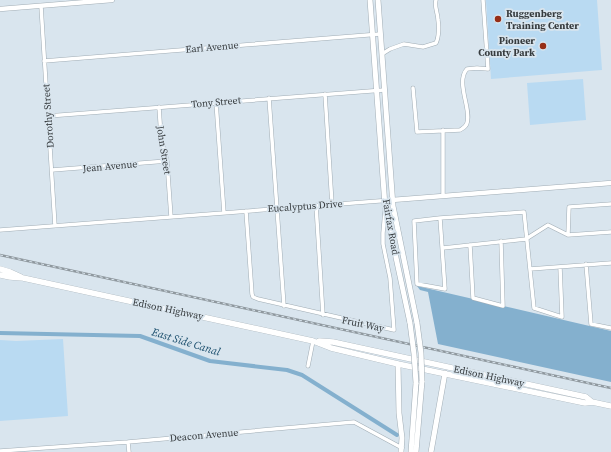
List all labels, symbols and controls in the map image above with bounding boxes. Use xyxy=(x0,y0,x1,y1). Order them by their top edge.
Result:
place label: Ruggenberg Training Center xyxy=(506,7,579,32)
marker: Ruggenberg Training Center xyxy=(493,14,503,24)
place label: Pioneer County Park xyxy=(478,34,535,59)
street label: Earl Avenue xyxy=(185,38,239,56)
marker: Pioneer County Park xyxy=(538,41,548,51)
street label: Dorothy Street xyxy=(39,83,57,149)
street label: Tony Street xyxy=(191,93,242,111)
street label: John Street xyxy=(154,124,174,176)
street label: Jean Avenue xyxy=(81,157,138,175)
street label: Eucalyptus Drive xyxy=(267,197,343,215)
street label: Fairfax Road xyxy=(380,198,402,256)
street label: Edison Highway xyxy=(131,295,205,323)
street label: Fruit Way xyxy=(341,313,386,335)
water label: East Side Canal xyxy=(149,324,223,360)
street label: Edison Highway xyxy=(452,362,526,390)
street label: Deacon Avenue xyxy=(169,426,239,444)

